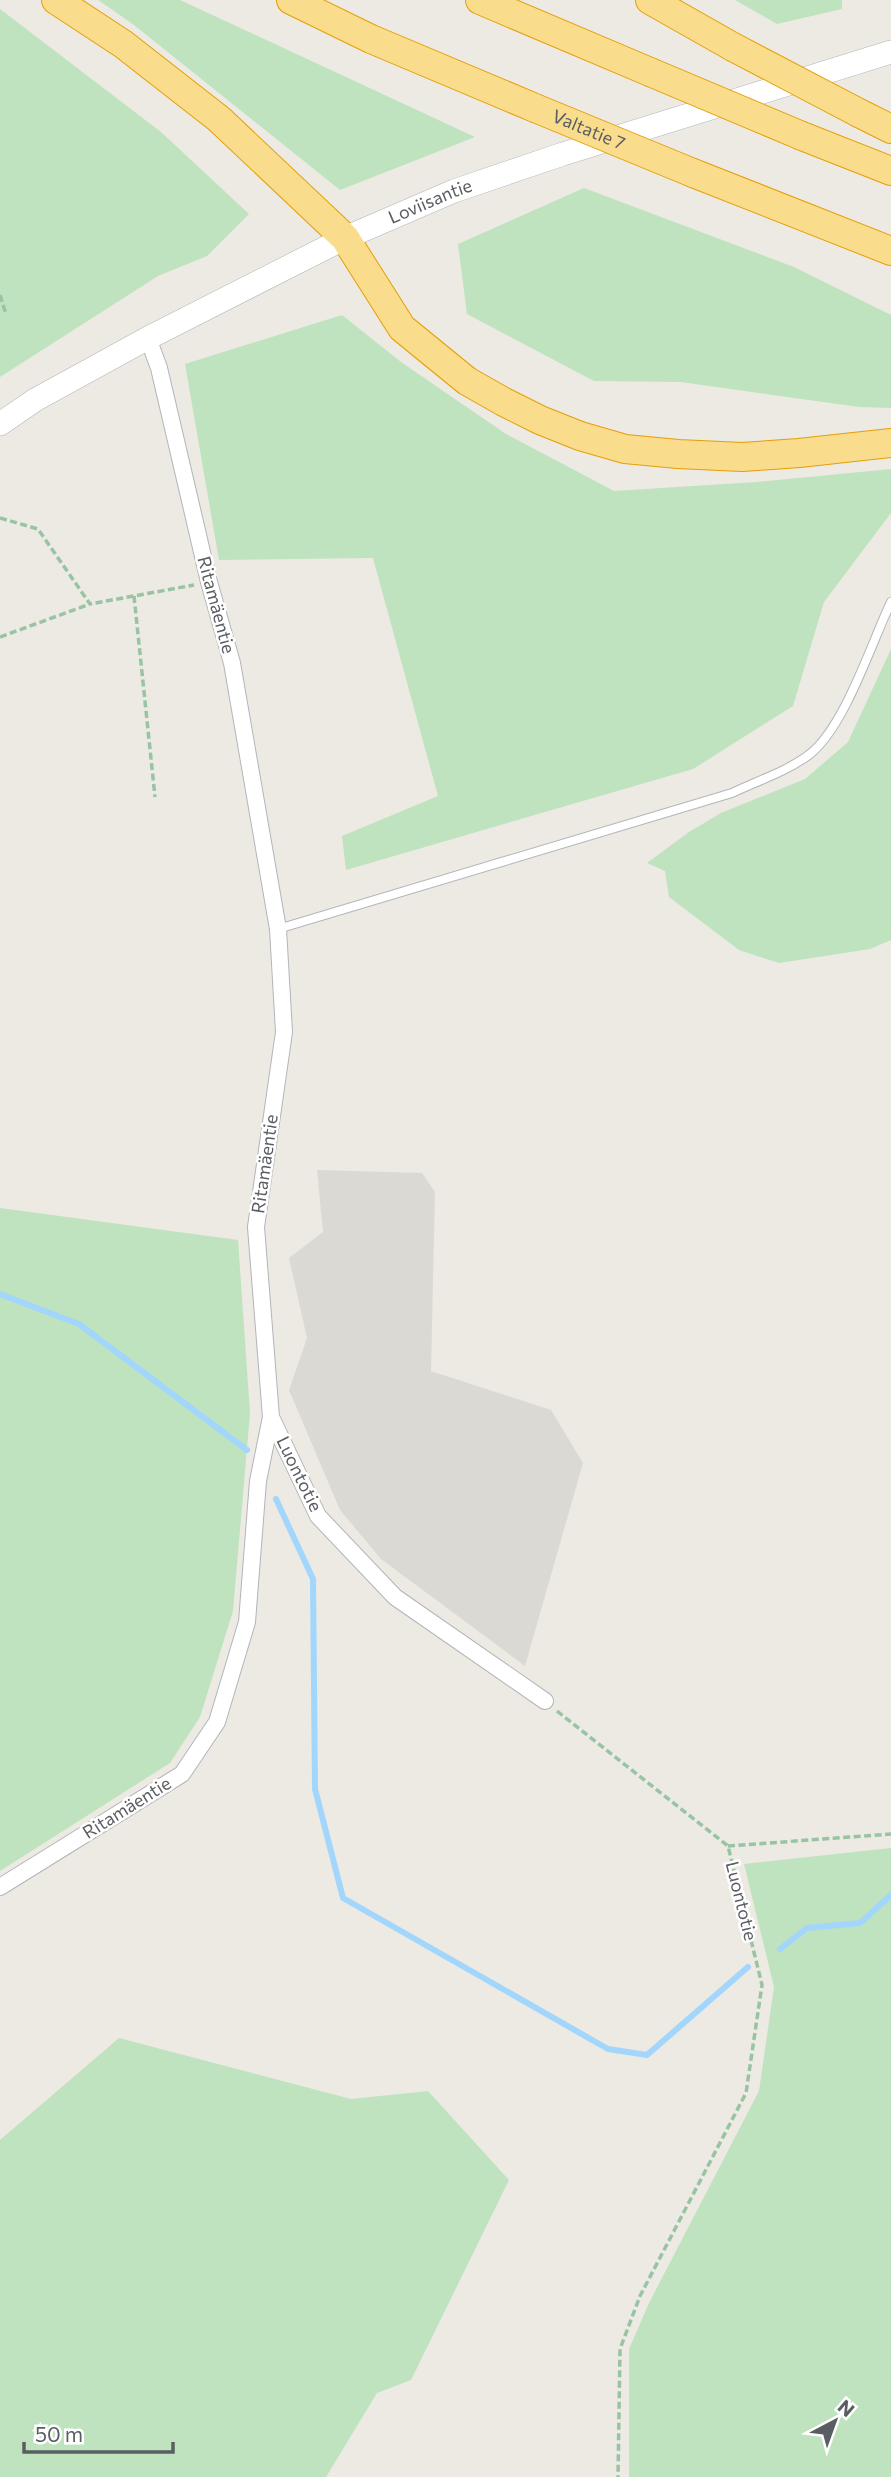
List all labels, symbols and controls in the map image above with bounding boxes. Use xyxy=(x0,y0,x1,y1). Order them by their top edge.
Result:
street label: Valtatie 7 xyxy=(549,104,629,154)
street label: Loviisantie xyxy=(385,174,475,228)
street label: Ritamäentie xyxy=(193,554,241,656)
street label: Ritamäentie xyxy=(246,1113,282,1215)
street label: Luontotie xyxy=(272,1432,327,1515)
street label: Ritamäentie xyxy=(78,1771,175,1843)
street label: Luontotie xyxy=(722,1859,762,1943)
north arrow xyxy=(800,2386,870,2456)
text: N xyxy=(834,2394,859,2421)
scale bar xyxy=(24,2410,173,2454)
text: 50 m xyxy=(35,2421,83,2446)

